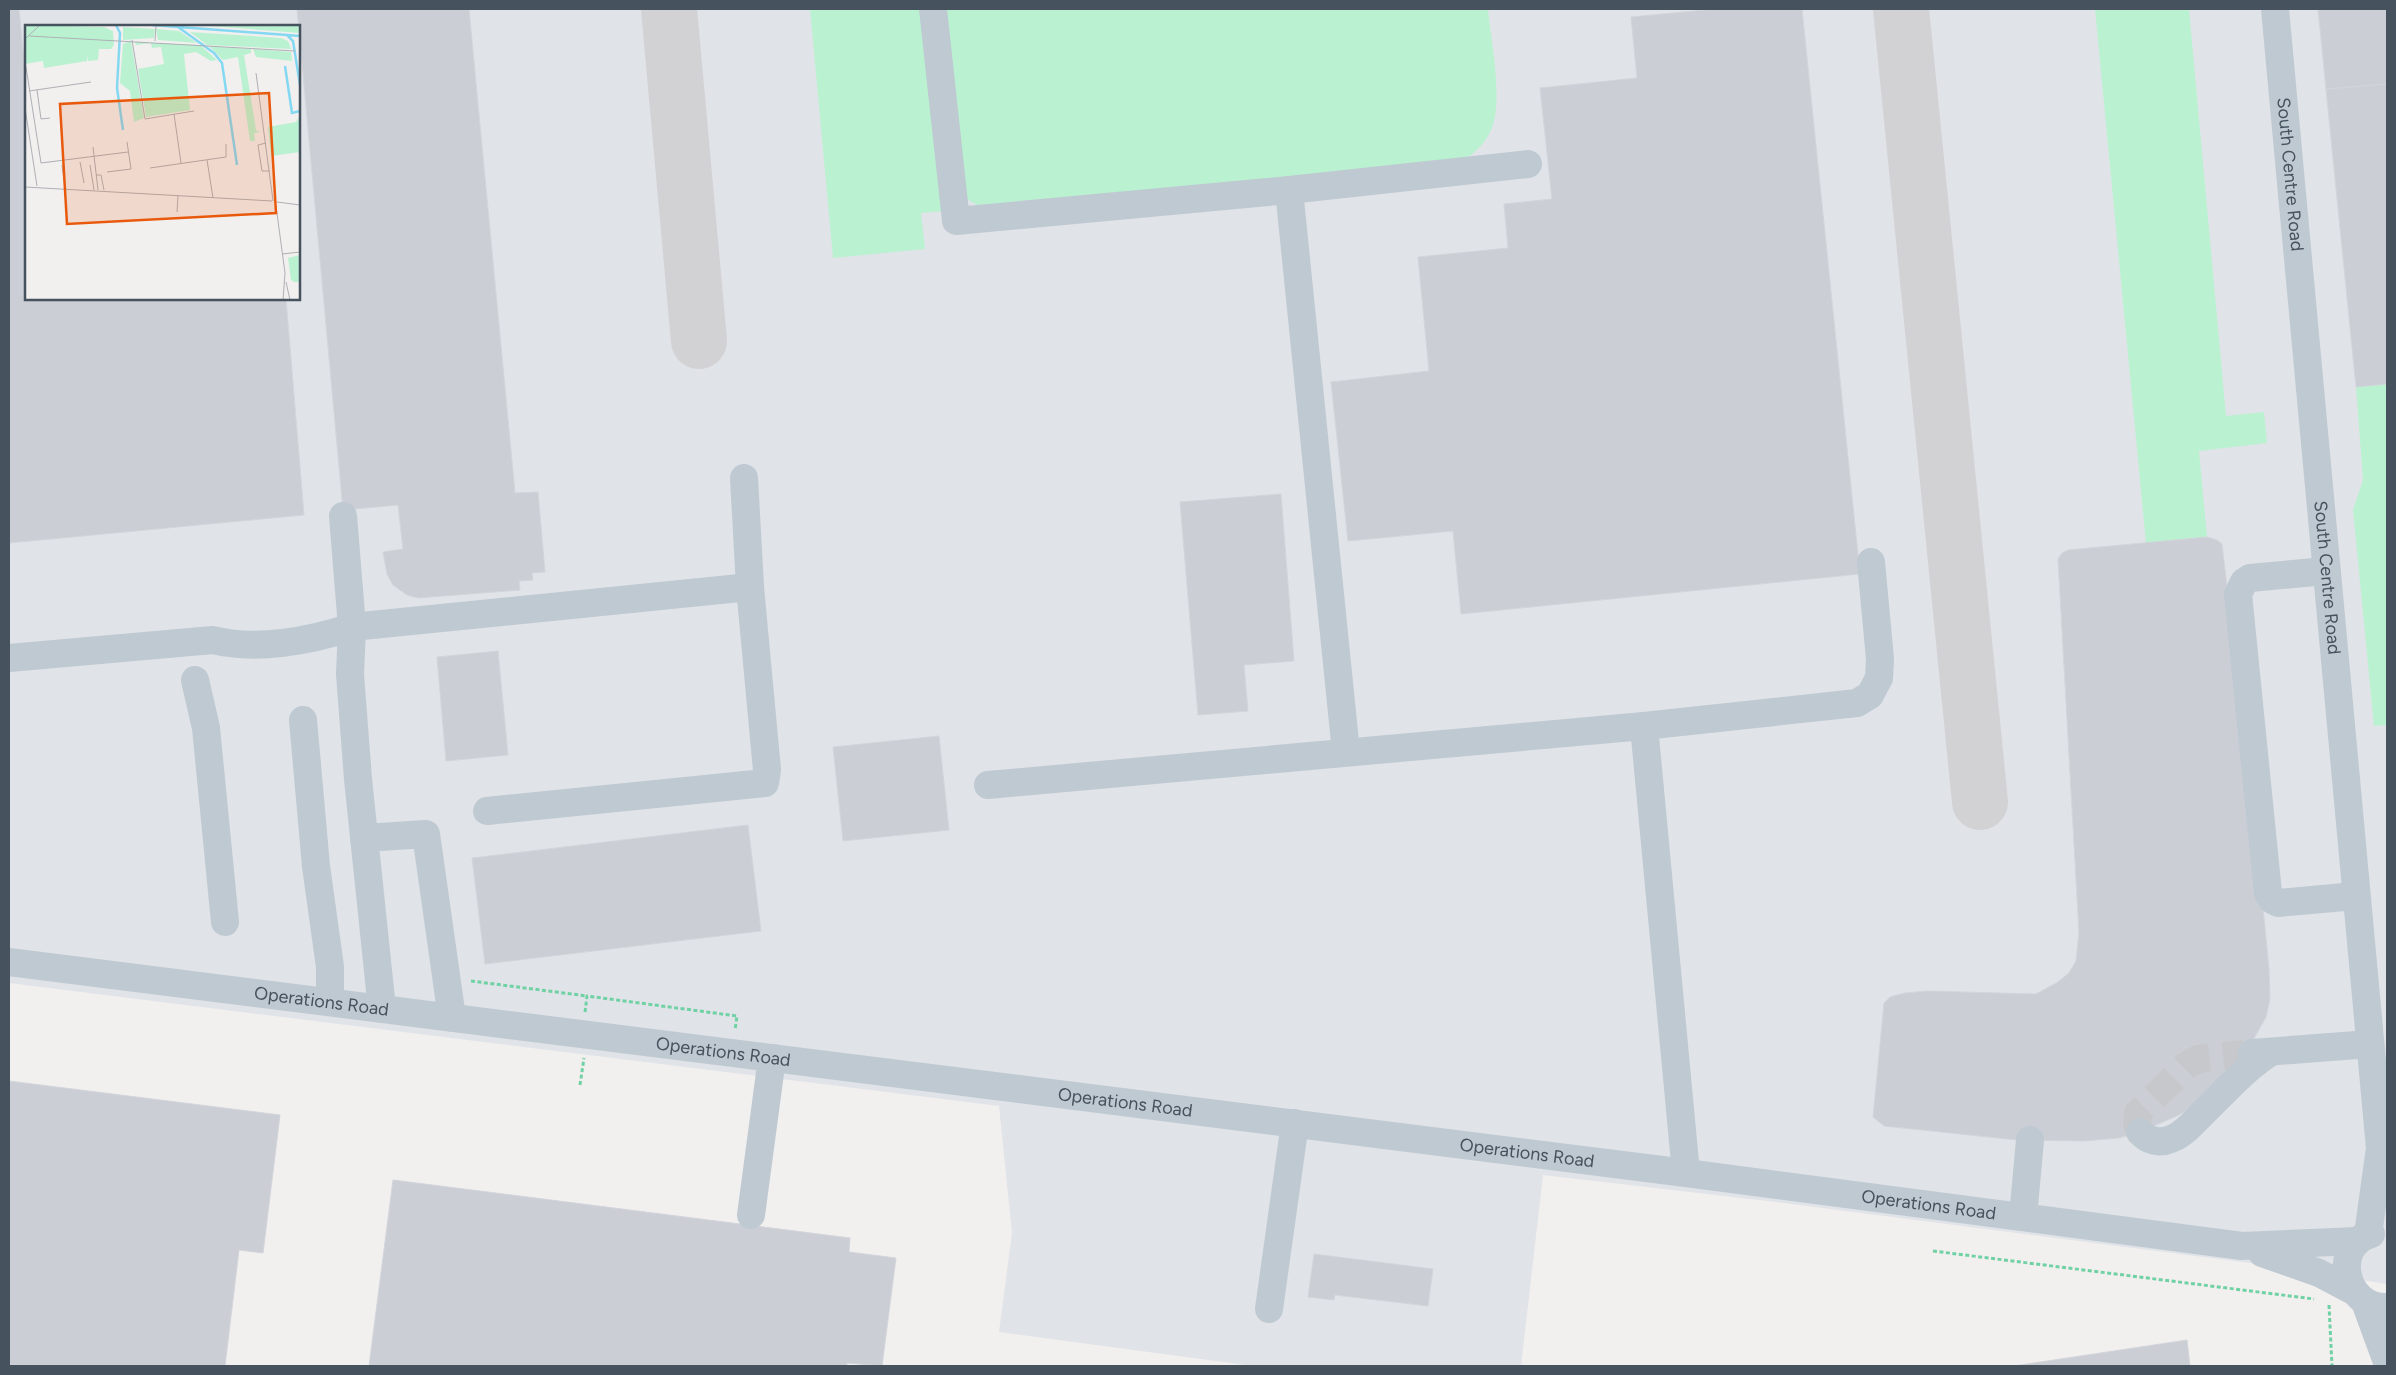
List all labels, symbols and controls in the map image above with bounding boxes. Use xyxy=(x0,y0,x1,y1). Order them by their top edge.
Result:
inset map xyxy=(25,25,300,300)
street label: South Centre Road xyxy=(2272,96,2308,252)
street label: South Centre Road xyxy=(2309,500,2345,655)
street label: Operations Road xyxy=(253,982,390,1021)
street label: Operations Road xyxy=(655,1033,792,1071)
street label: Operations Road xyxy=(1057,1083,1194,1122)
street label: Operations Road xyxy=(1458,1134,1596,1172)
street label: Operations Road xyxy=(1860,1185,1997,1225)

